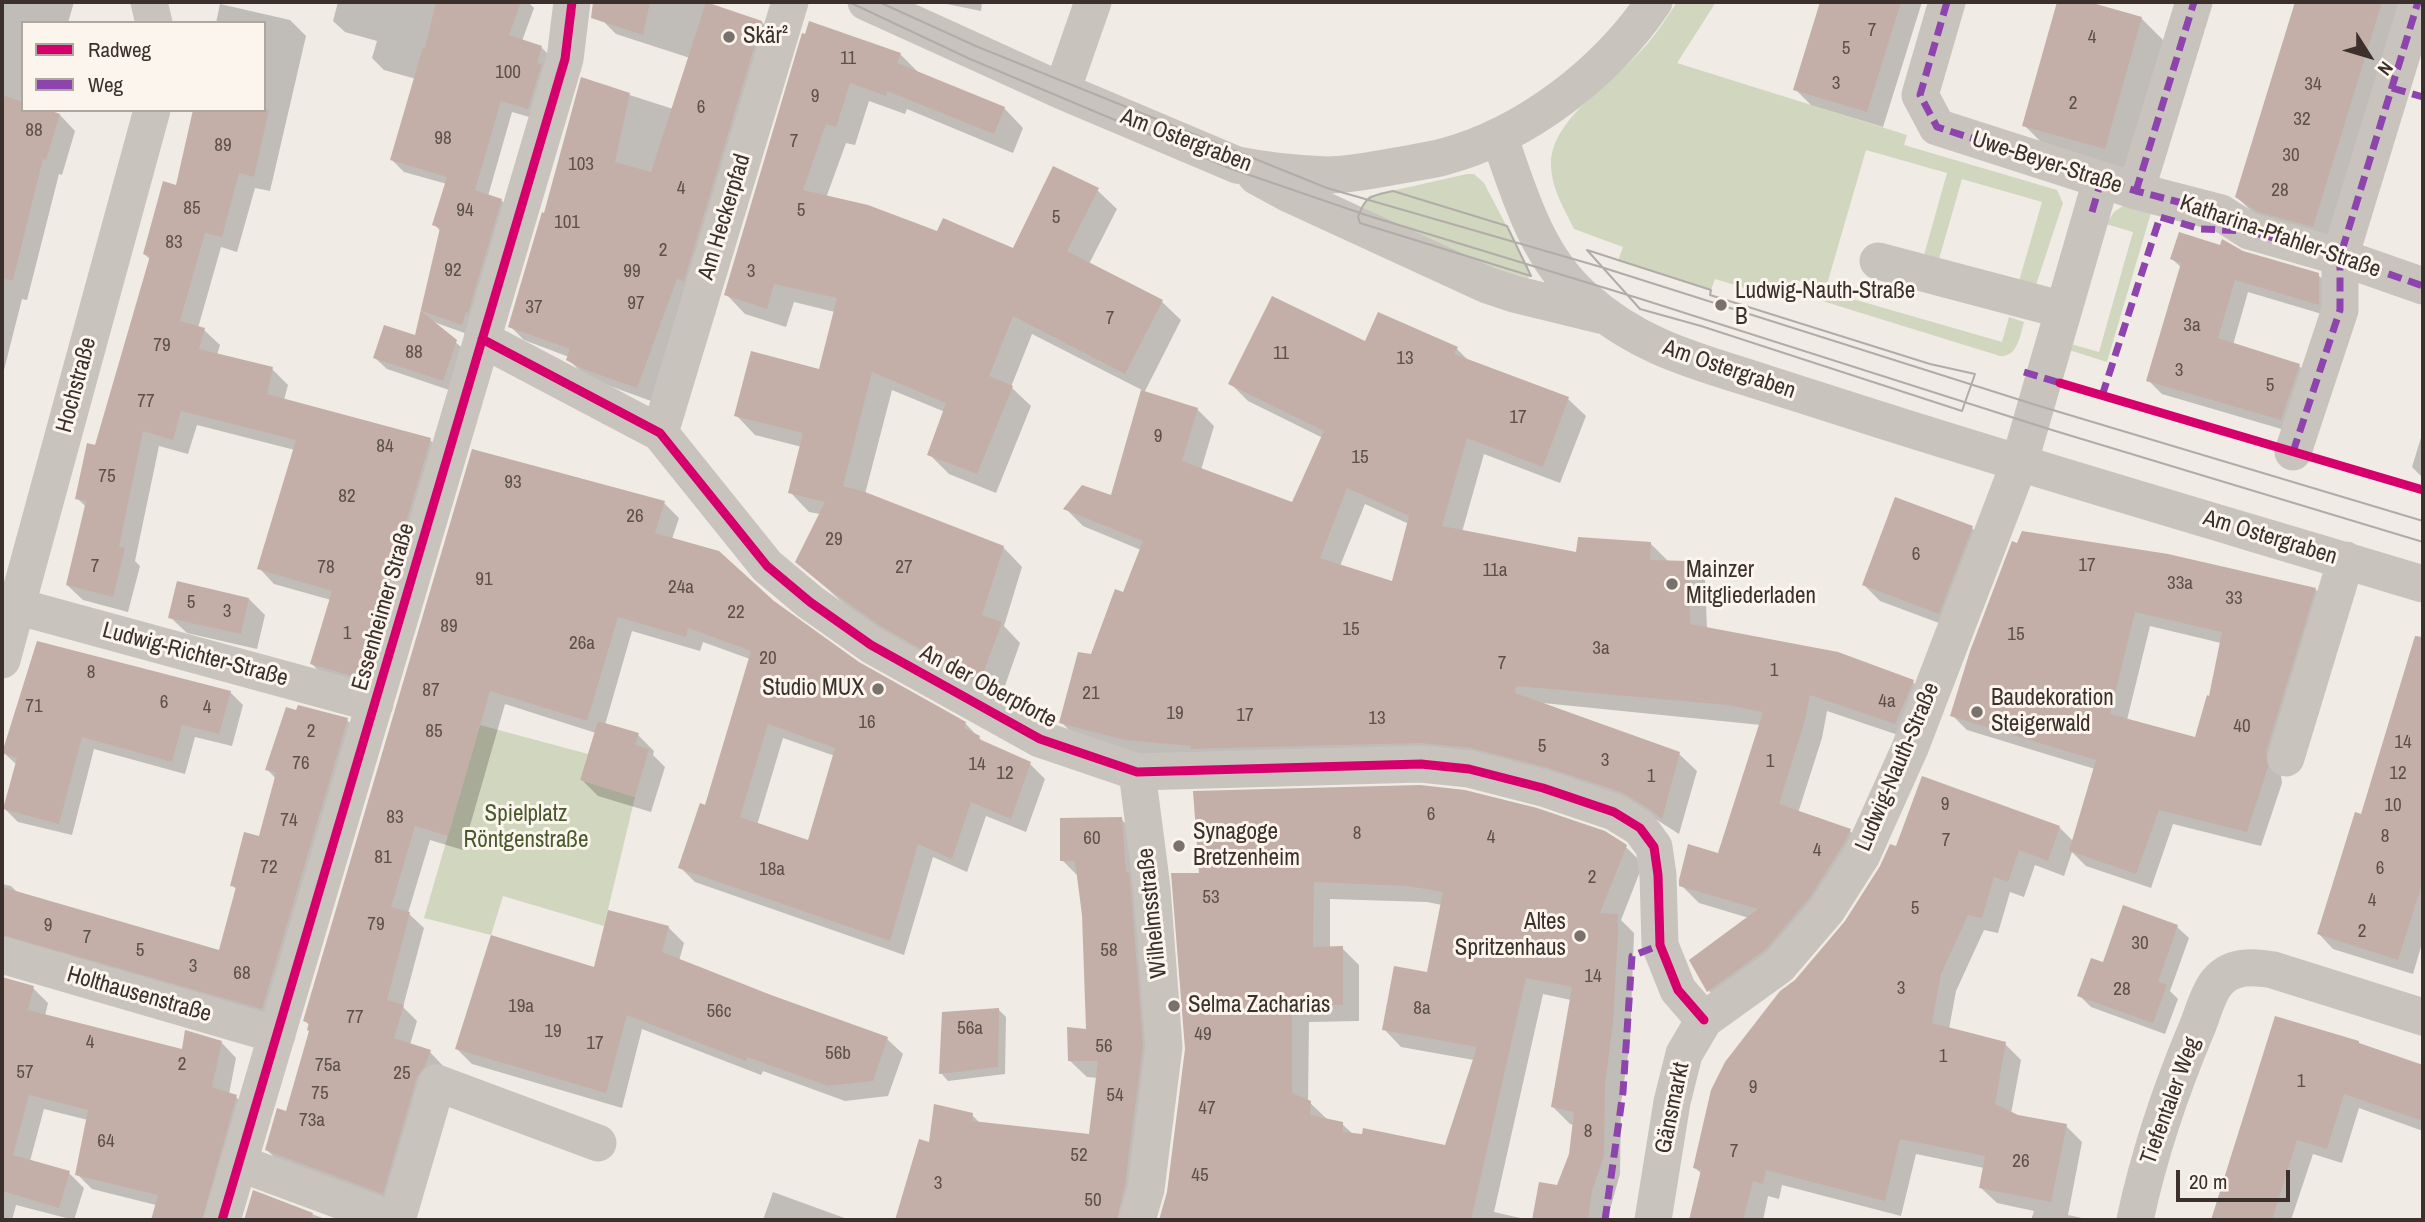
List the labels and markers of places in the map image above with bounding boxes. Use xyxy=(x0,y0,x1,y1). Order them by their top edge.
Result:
place label: Skär² xyxy=(743,23,788,51)
marker: Skär² xyxy=(721,29,737,45)
place label: Ludwig-Nauth-Straße B xyxy=(1735,278,1915,332)
marker: Ludwig-Nauth-Straße B xyxy=(1713,297,1729,313)
place label: Mainzer Mitgliederladen xyxy=(1686,557,1816,611)
marker: Mainzer Mitgliederladen xyxy=(1664,576,1680,592)
place label: Studio MUX xyxy=(762,675,864,703)
marker: Studio MUX xyxy=(870,681,886,697)
place label: Baudekoration Steigerwald xyxy=(1991,685,2114,739)
marker: Baudekoration Steigerwald xyxy=(1969,704,1985,720)
place label: Synagoge Bretzenheim xyxy=(1193,819,1300,873)
marker: Synagoge Bretzenheim xyxy=(1171,838,1187,854)
place label: Altes Spritzenhaus xyxy=(1455,909,1566,963)
marker: Altes Spritzenhaus xyxy=(1572,928,1588,944)
place label: Selma Zacharias xyxy=(1188,992,1331,1020)
marker: Selma Zacharias xyxy=(1166,998,1182,1014)

